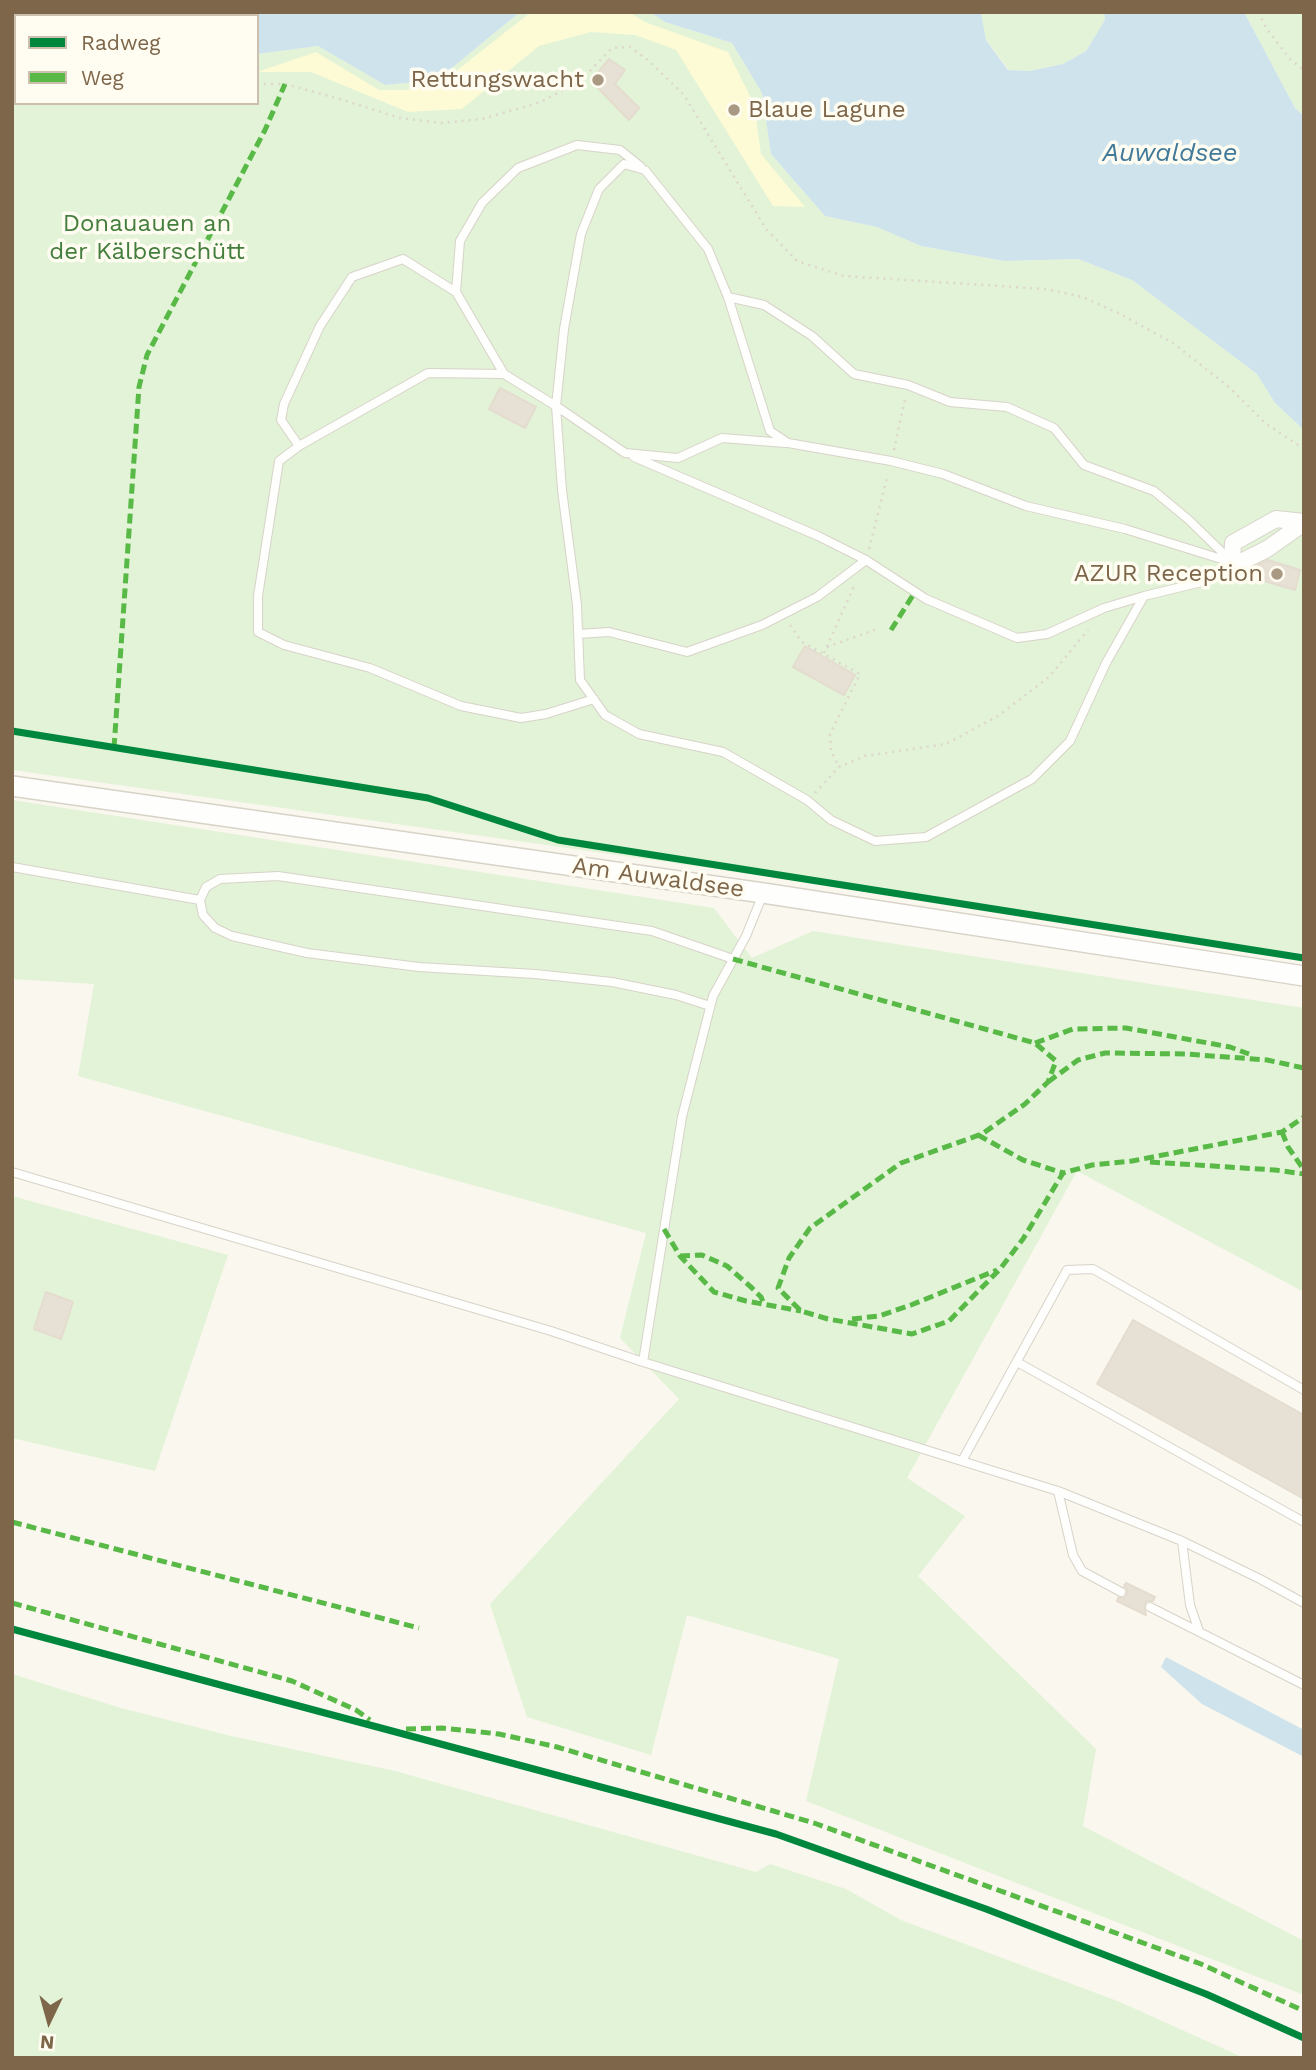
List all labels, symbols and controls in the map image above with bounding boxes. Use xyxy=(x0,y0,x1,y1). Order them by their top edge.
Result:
legend xyxy=(14,14,259,105)
text: Radweg xyxy=(81,30,161,55)
text: Weg xyxy=(81,65,124,90)
place label: Rettungswacht xyxy=(410,66,584,94)
marker: Rettungswacht xyxy=(590,72,606,88)
place label: Blaue Lagune xyxy=(748,96,906,124)
marker: Blaue Lagune xyxy=(726,102,742,118)
water label: Auwaldsee xyxy=(1102,137,1238,169)
park label: Donauauen an der Kälberschütt xyxy=(49,210,245,266)
place label: AZUR Reception xyxy=(1074,560,1263,588)
marker: AZUR Reception xyxy=(1269,566,1285,582)
street label: Am Auwaldsee xyxy=(570,852,746,904)
north arrow xyxy=(14,1986,84,2056)
text: N xyxy=(39,2030,55,2054)

